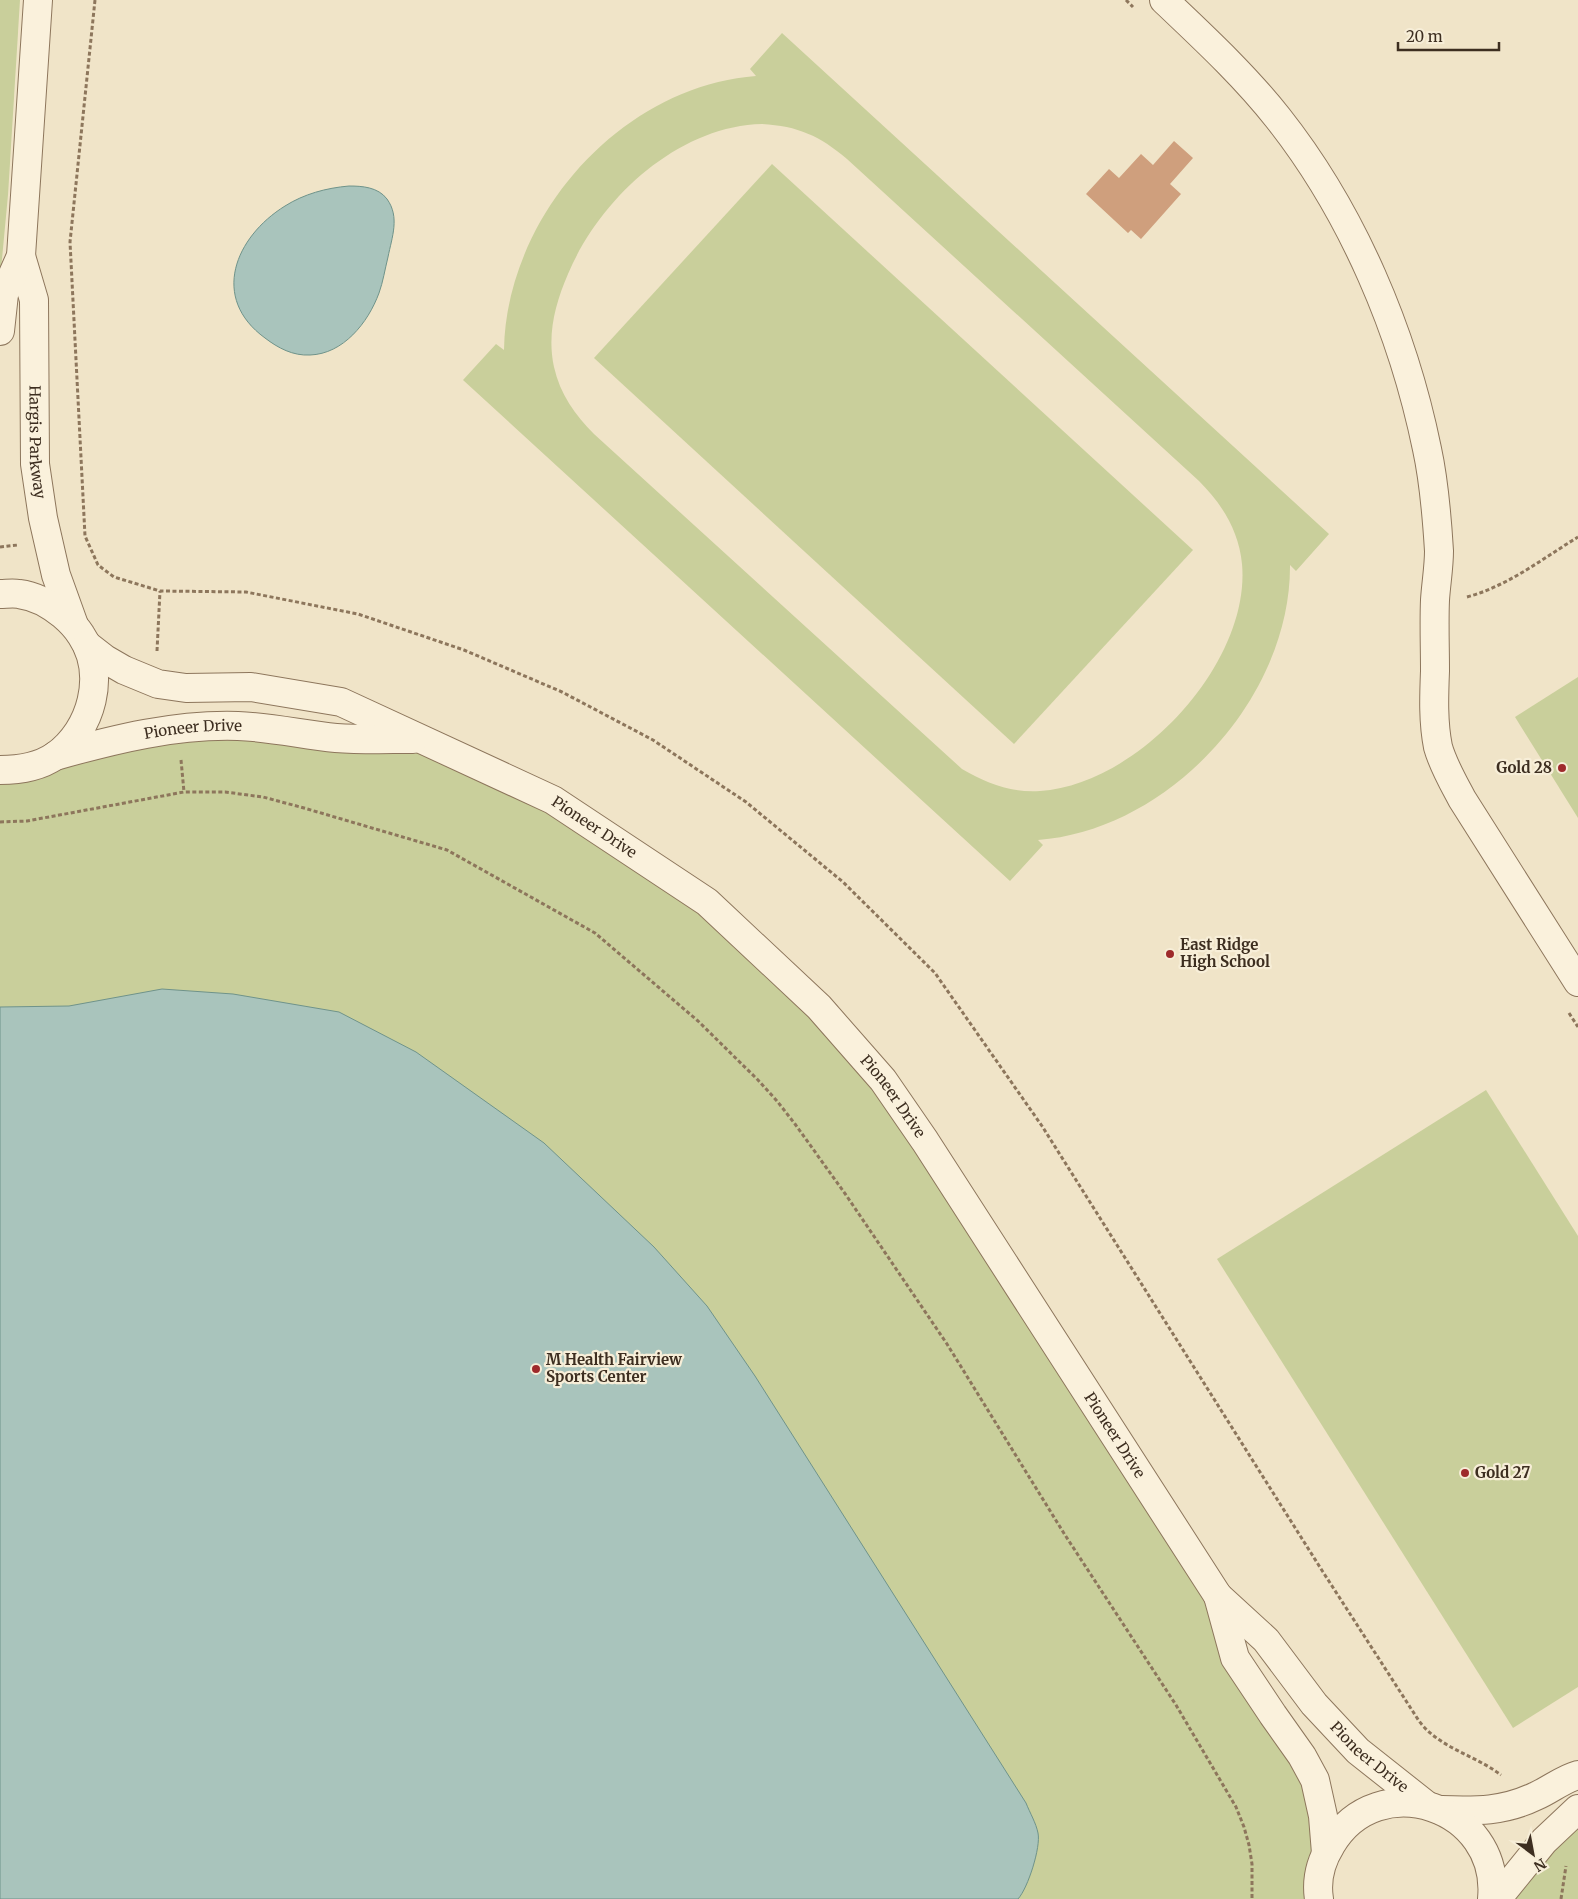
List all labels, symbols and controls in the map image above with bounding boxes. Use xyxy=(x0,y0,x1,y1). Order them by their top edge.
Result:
scale bar xyxy=(1398,20,1499,52)
text: 20 m xyxy=(1406,27,1443,46)
street label: Hargis Parkway xyxy=(26,385,50,500)
street label: Pioneer Drive xyxy=(142,716,242,743)
place label: Gold 28 xyxy=(1496,758,1552,777)
marker: Gold 28 xyxy=(1556,762,1568,774)
street label: Pioneer Drive xyxy=(548,792,641,862)
place label: East Ridge High School xyxy=(1180,935,1270,971)
marker: East Ridge High School xyxy=(1164,948,1176,960)
street label: Pioneer Drive xyxy=(856,1051,930,1141)
place label: M Health Fairview Sports Center xyxy=(546,1350,683,1386)
marker: M Health Fairview Sports Center xyxy=(530,1363,542,1375)
street label: Pioneer Drive xyxy=(1080,1389,1150,1482)
place label: Gold 27 xyxy=(1475,1463,1530,1482)
marker: Gold 27 xyxy=(1459,1467,1471,1479)
street label: Pioneer Drive xyxy=(1326,1717,1413,1796)
north arrow xyxy=(1508,1829,1558,1879)
text: N xyxy=(1530,1854,1549,1876)

